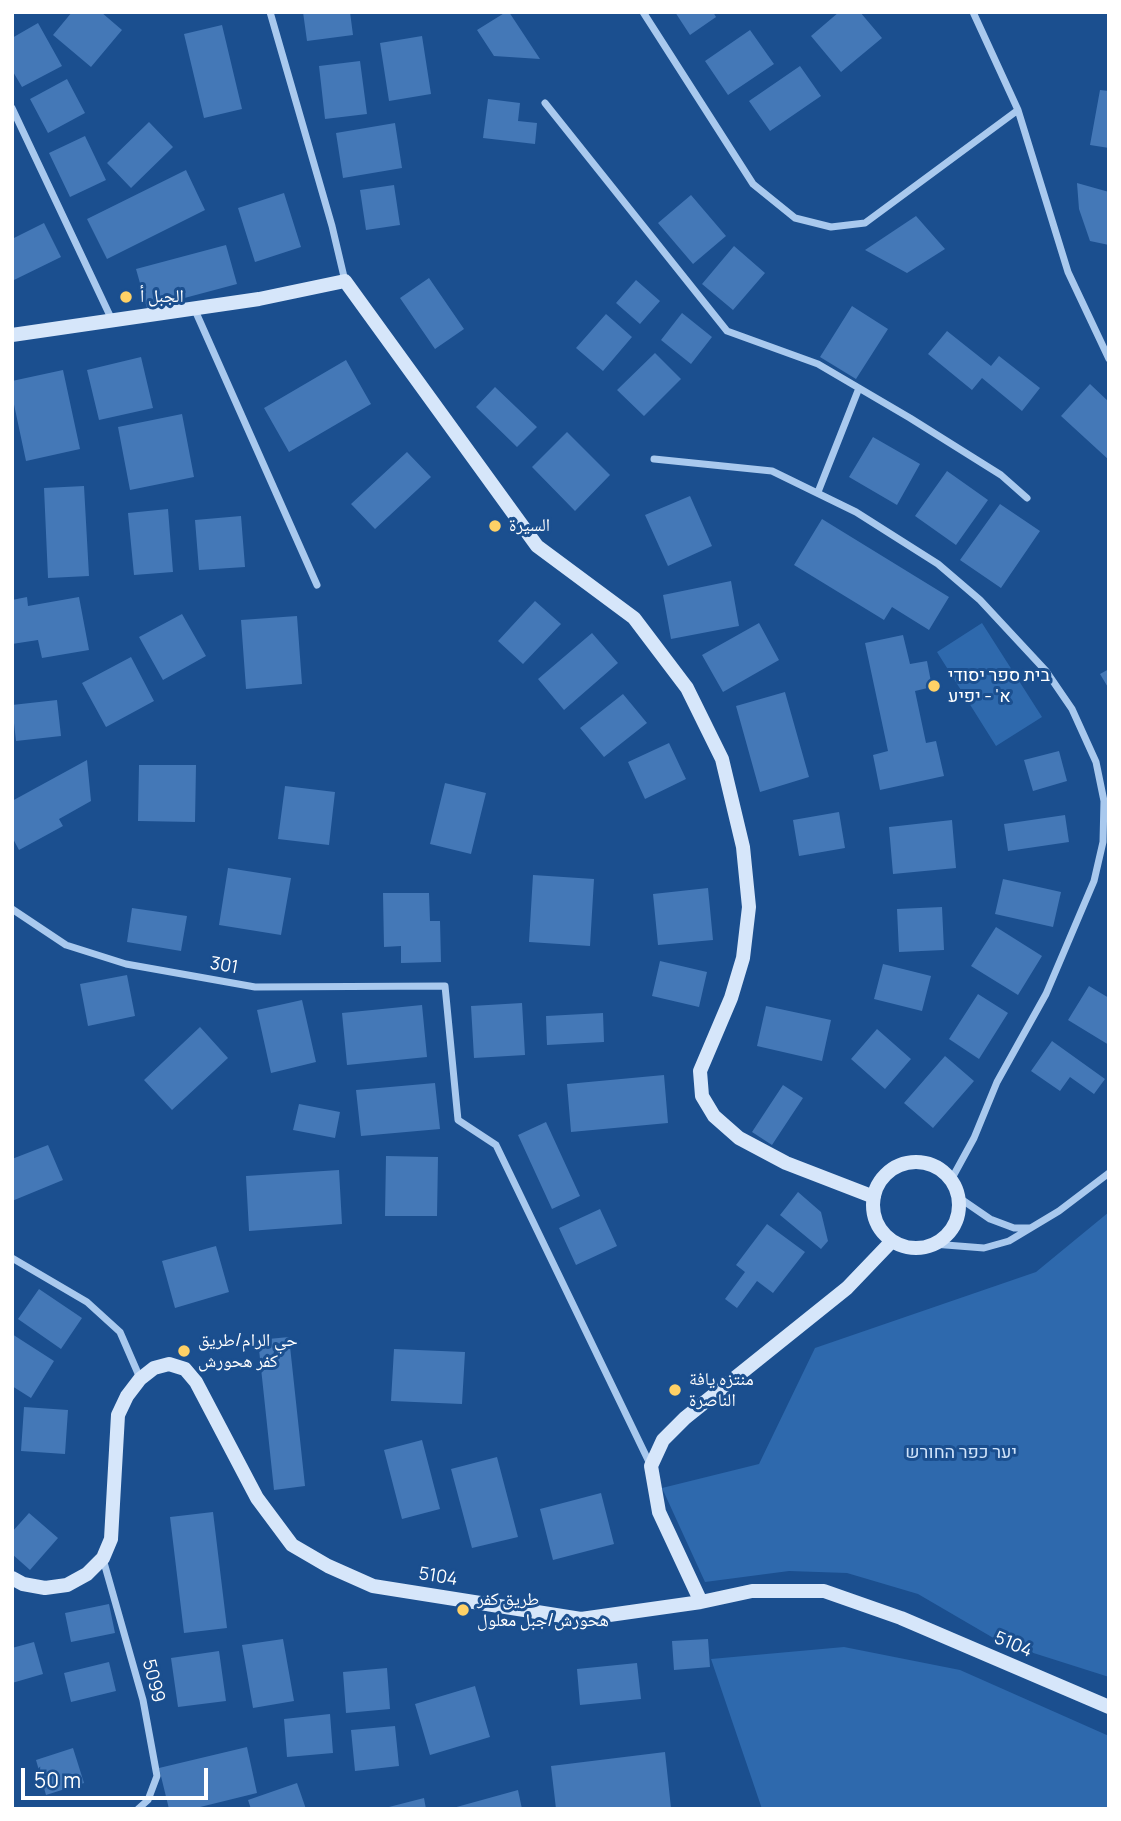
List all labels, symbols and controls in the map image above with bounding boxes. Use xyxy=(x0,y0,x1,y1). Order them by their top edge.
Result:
place label: الجبل أ xyxy=(140,286,184,308)
marker: الجبل أ xyxy=(118,289,134,305)
place label: السيرة xyxy=(509,515,550,537)
marker: السيرة xyxy=(487,518,503,534)
place label: בית ספר יסודי א' - יפיע xyxy=(948,665,1050,708)
marker: בית ספר יסודי א' - יפיע xyxy=(926,678,942,694)
street label: 301 xyxy=(208,953,240,979)
place label: حي الرام/طريق كفر هحورش xyxy=(198,1330,298,1372)
marker: حي الرام/طريق كفر هحورش xyxy=(176,1343,192,1359)
place label: منتزه يافة الناصرة xyxy=(689,1369,754,1412)
marker: منتزه يافة الناصرة xyxy=(667,1382,683,1398)
park label: יער כפר החורש xyxy=(905,1442,1017,1464)
street label: 5104 xyxy=(417,1563,459,1591)
place label: طريق كفر هحورش/جبل معلول xyxy=(477,1589,609,1632)
marker: طريق كفر هحورش/جبل معلول xyxy=(455,1602,471,1618)
street label: 5104 xyxy=(991,1627,1035,1663)
street label: 5099 xyxy=(137,1657,169,1705)
scale bar xyxy=(24,1755,212,1799)
text: 50 m xyxy=(34,1766,81,1794)

